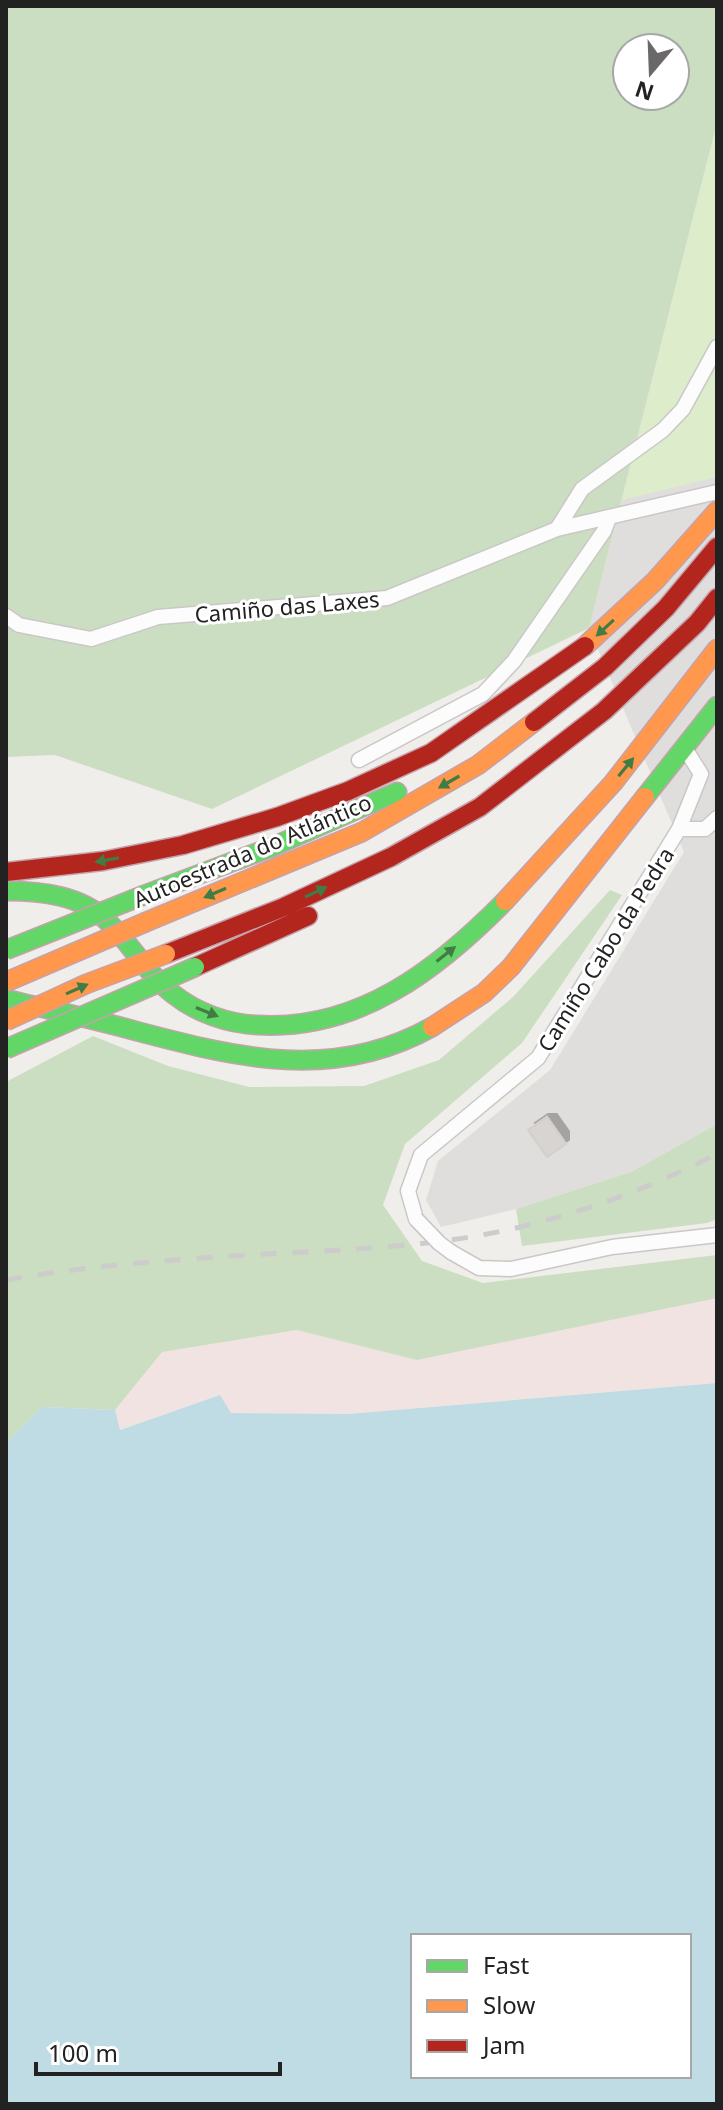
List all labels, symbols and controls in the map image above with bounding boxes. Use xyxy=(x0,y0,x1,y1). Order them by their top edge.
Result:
north arrow xyxy=(611,32,691,112)
text: N xyxy=(631,75,658,109)
street label: Camiño das Laxes xyxy=(193,583,381,629)
one-way arrow xyxy=(595,618,614,636)
one-way arrow xyxy=(617,757,634,777)
one-way arrow xyxy=(438,775,460,789)
street label: Autoestrada do Atlántico xyxy=(128,786,376,914)
street label: Camiño Cabo da Pedra xyxy=(530,841,680,1057)
one-way arrow xyxy=(94,855,119,867)
one-way arrow xyxy=(304,885,327,899)
one-way arrow xyxy=(203,887,227,900)
one-way arrow xyxy=(436,946,456,962)
one-way arrow xyxy=(65,982,89,995)
one-way arrow xyxy=(195,1006,219,1019)
legend xyxy=(411,1934,691,2078)
text: Fast xyxy=(483,1948,529,1981)
text: Slow xyxy=(483,1988,535,2021)
scale bar xyxy=(36,2026,280,2076)
text: Jam xyxy=(481,2028,525,2061)
text: 100 m xyxy=(48,2036,118,2069)

